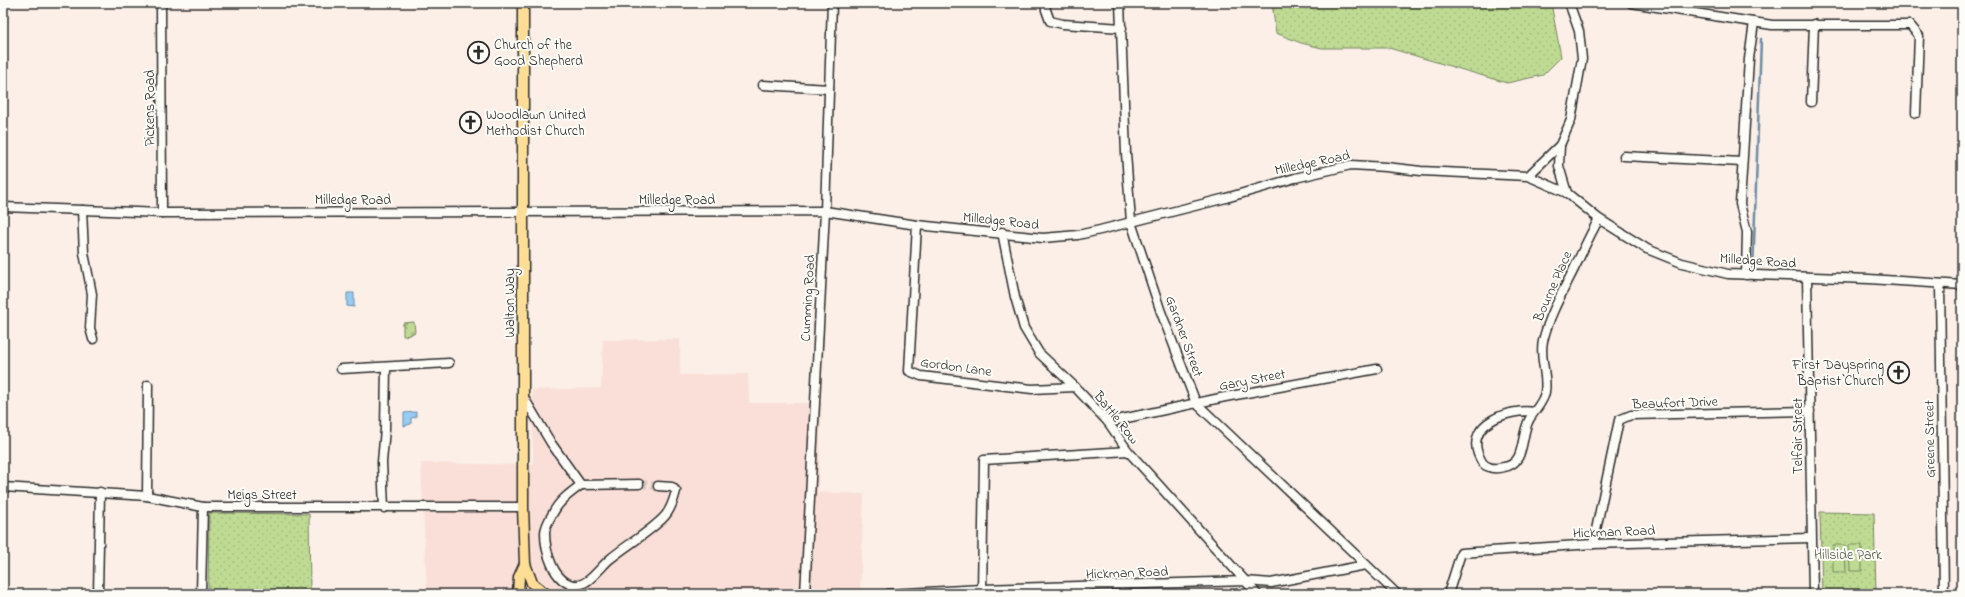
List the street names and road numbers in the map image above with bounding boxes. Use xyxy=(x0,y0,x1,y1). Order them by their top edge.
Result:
street label: Pickens Road xyxy=(140,70,161,146)
street label: Milledge Road xyxy=(1273,145,1352,183)
street label: Milledge Road xyxy=(315,190,391,212)
street label: Milledge Road xyxy=(639,190,715,212)
street label: Milledge Road xyxy=(962,207,1040,237)
street label: Bourne Place xyxy=(1528,247,1579,326)
street label: Milledge Road xyxy=(1719,248,1797,276)
street label: Cumming Road xyxy=(796,254,822,342)
street label: Walton Way xyxy=(500,268,522,338)
street label: Gardner Street xyxy=(1159,293,1208,380)
street label: Gordon Lane xyxy=(919,352,994,383)
street label: Gary Street xyxy=(1217,364,1288,398)
street label: Battle Row xyxy=(1087,386,1144,449)
street label: Beaufort Drive xyxy=(1631,391,1719,416)
street label: Telfair Street xyxy=(1788,398,1809,474)
street label: Greene Street xyxy=(1919,400,1942,478)
street label: Meigs Street xyxy=(227,485,297,507)
street label: Hickman Road xyxy=(1573,521,1656,544)
street label: Hickman Road xyxy=(1086,562,1169,585)

